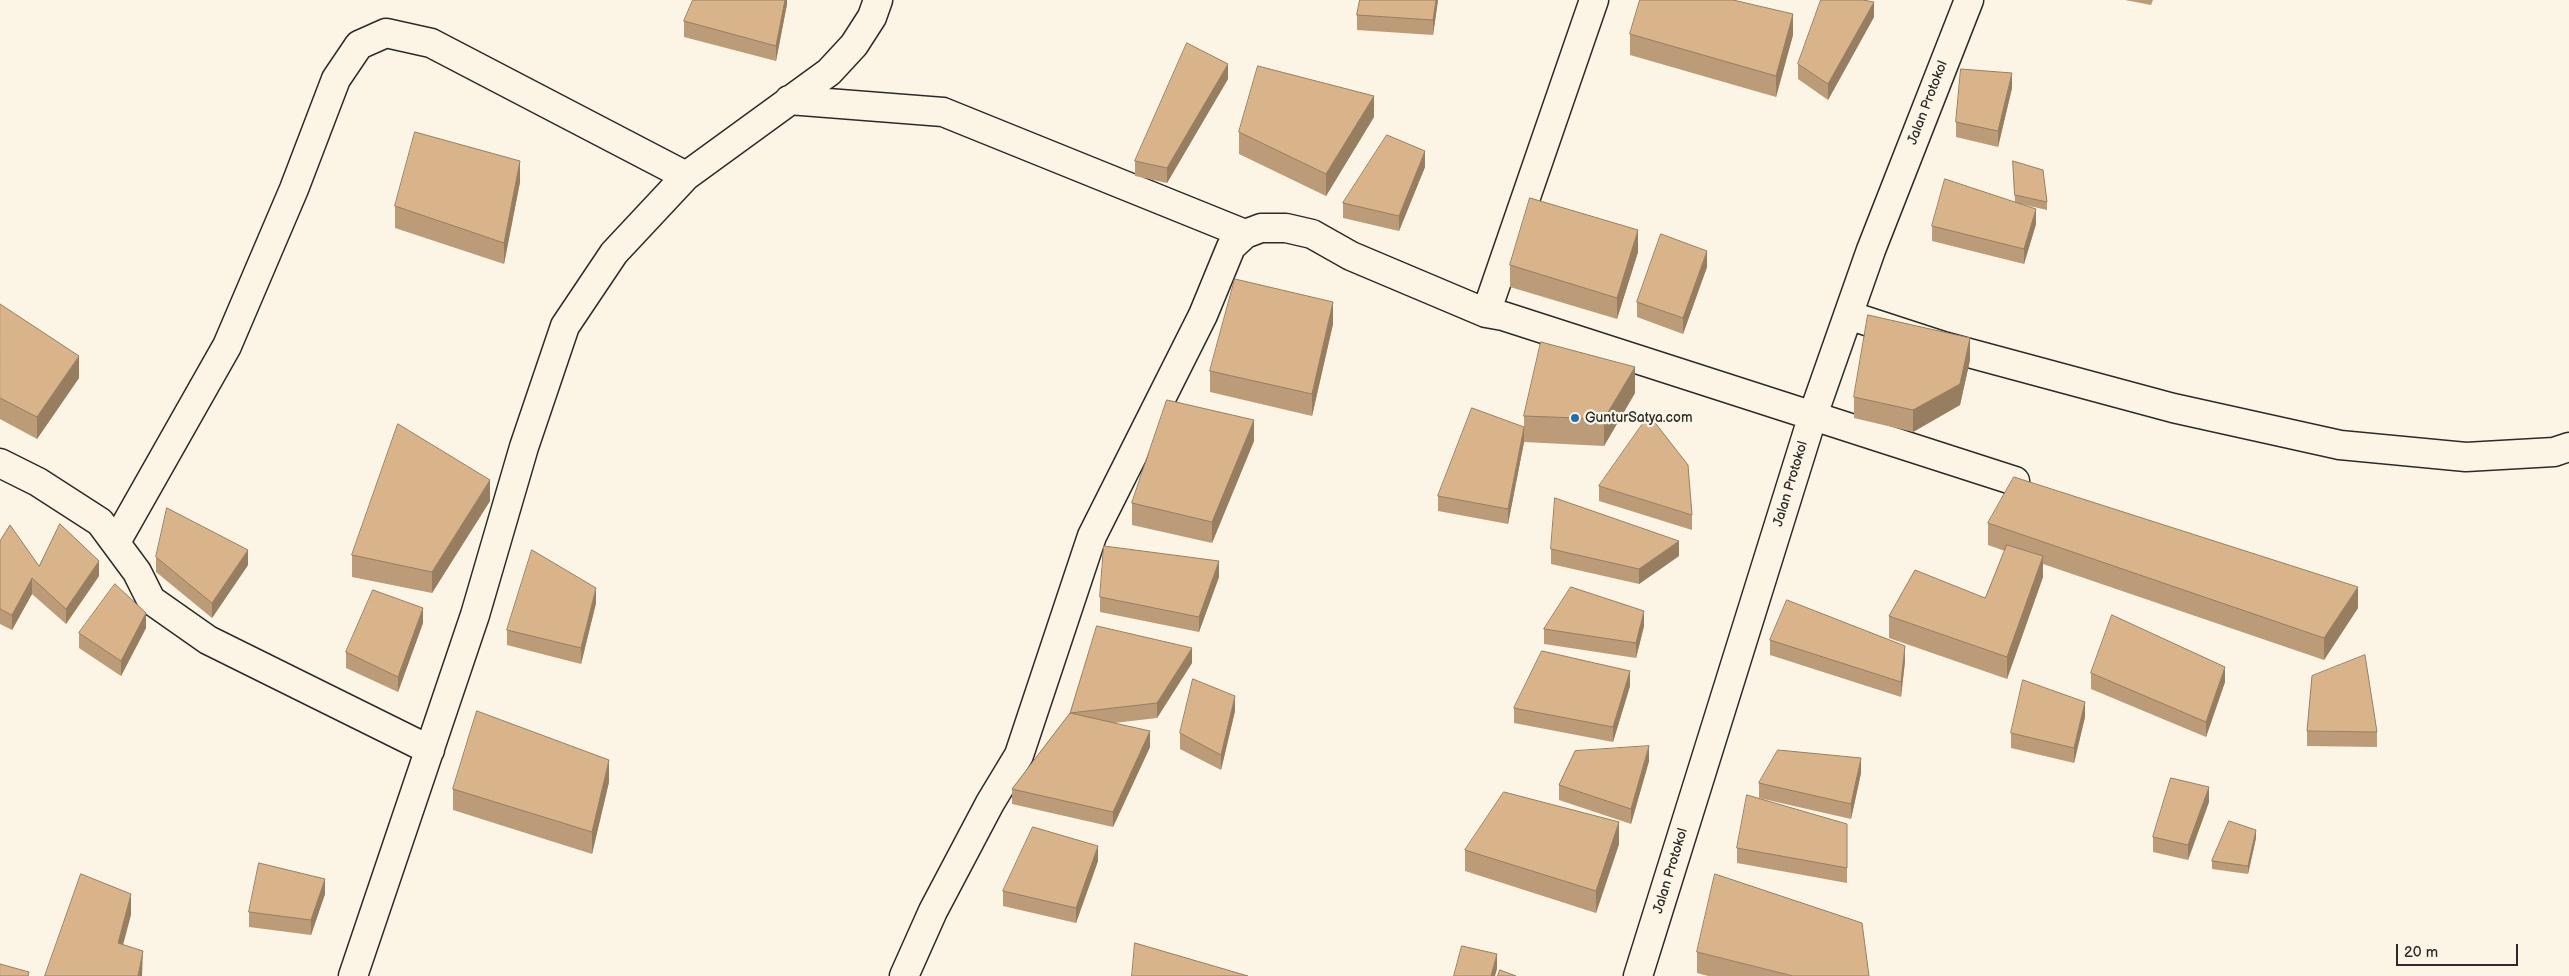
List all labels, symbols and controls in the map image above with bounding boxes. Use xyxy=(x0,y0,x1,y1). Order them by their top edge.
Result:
street label: Jalan Protokol xyxy=(1904,59,1952,147)
place label: GunturSatya.com xyxy=(1585,410,1693,426)
marker: GunturSatya.com xyxy=(1569,412,1581,424)
street label: Jalan Protokol xyxy=(1770,439,1812,529)
street label: Jalan Protokol xyxy=(1650,826,1692,916)
scale bar xyxy=(2399,934,2522,966)
text: 20 m xyxy=(2404,943,2438,962)

